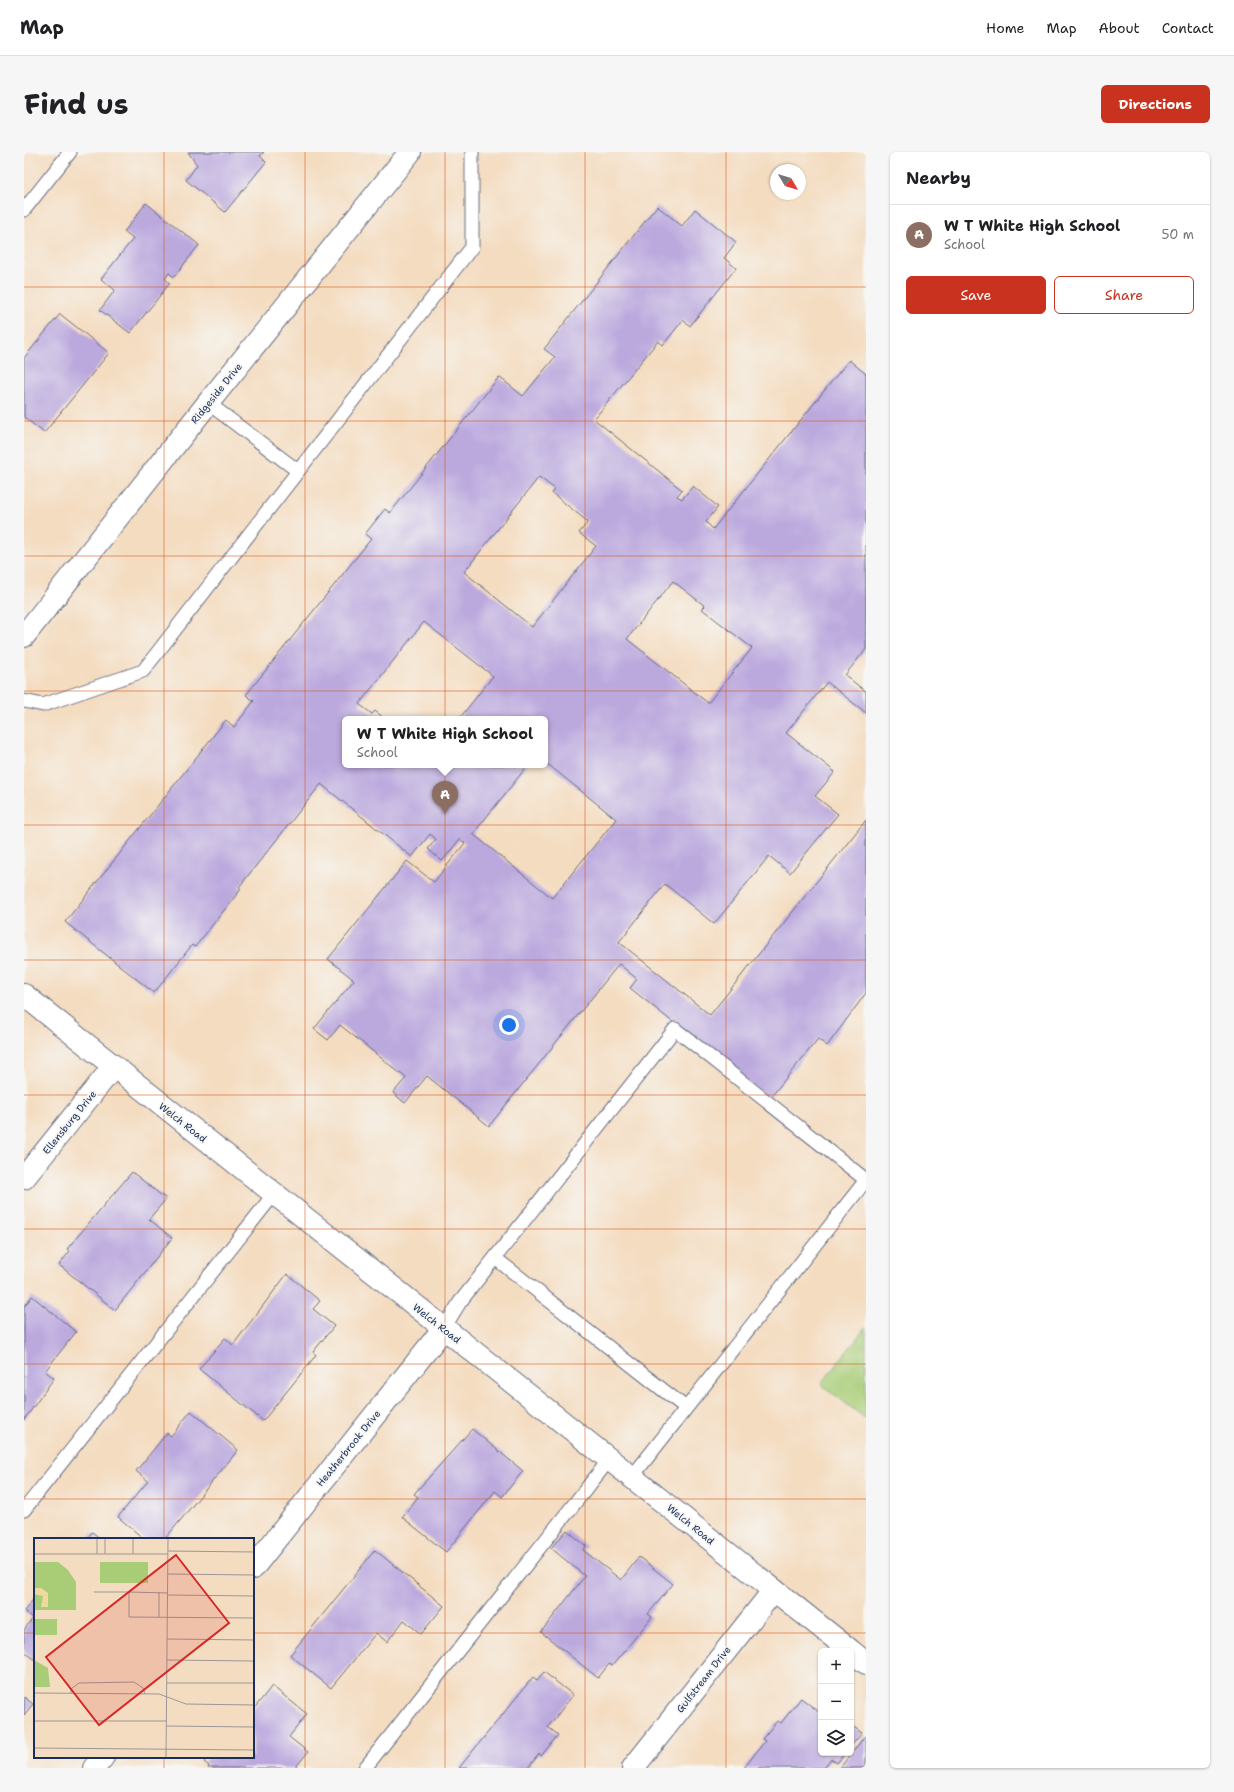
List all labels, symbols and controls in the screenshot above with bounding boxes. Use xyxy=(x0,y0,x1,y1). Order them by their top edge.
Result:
text: Map xyxy=(20,15,64,40)
text: Home xyxy=(986,19,1025,37)
text: Map xyxy=(1047,19,1077,37)
text: About xyxy=(1099,19,1140,37)
text: Contact xyxy=(1162,19,1214,37)
text: Find us xyxy=(24,85,129,123)
button: Directions xyxy=(1101,85,1210,123)
north arrow xyxy=(770,164,806,200)
text: Nearby xyxy=(906,167,971,189)
text: W T White High School xyxy=(944,216,1120,236)
text: A xyxy=(914,226,924,243)
text: 50 m xyxy=(1161,226,1194,243)
text: School xyxy=(944,236,985,253)
button: Save xyxy=(906,276,1046,314)
button: Share xyxy=(1054,276,1194,314)
street label: Ridgeside Drive xyxy=(188,360,245,426)
popup xyxy=(342,716,548,768)
text: W T White High School xyxy=(357,724,533,744)
text: School xyxy=(357,744,398,761)
pin: A xyxy=(432,781,458,814)
your location xyxy=(499,1015,519,1035)
street label: Ellensburg Drive xyxy=(40,1088,99,1157)
street label: Welch Road xyxy=(156,1100,210,1146)
street label: Welch Road xyxy=(410,1301,464,1347)
street label: Heatherbrook Drive xyxy=(314,1407,383,1489)
street label: Welch Road xyxy=(664,1501,718,1548)
inset map xyxy=(34,1538,254,1758)
street label: Gulfstream Drive xyxy=(673,1643,734,1715)
map controls xyxy=(818,1648,854,1756)
button: + xyxy=(818,1648,854,1684)
button: − xyxy=(818,1684,854,1720)
button: layers xyxy=(818,1720,854,1756)

